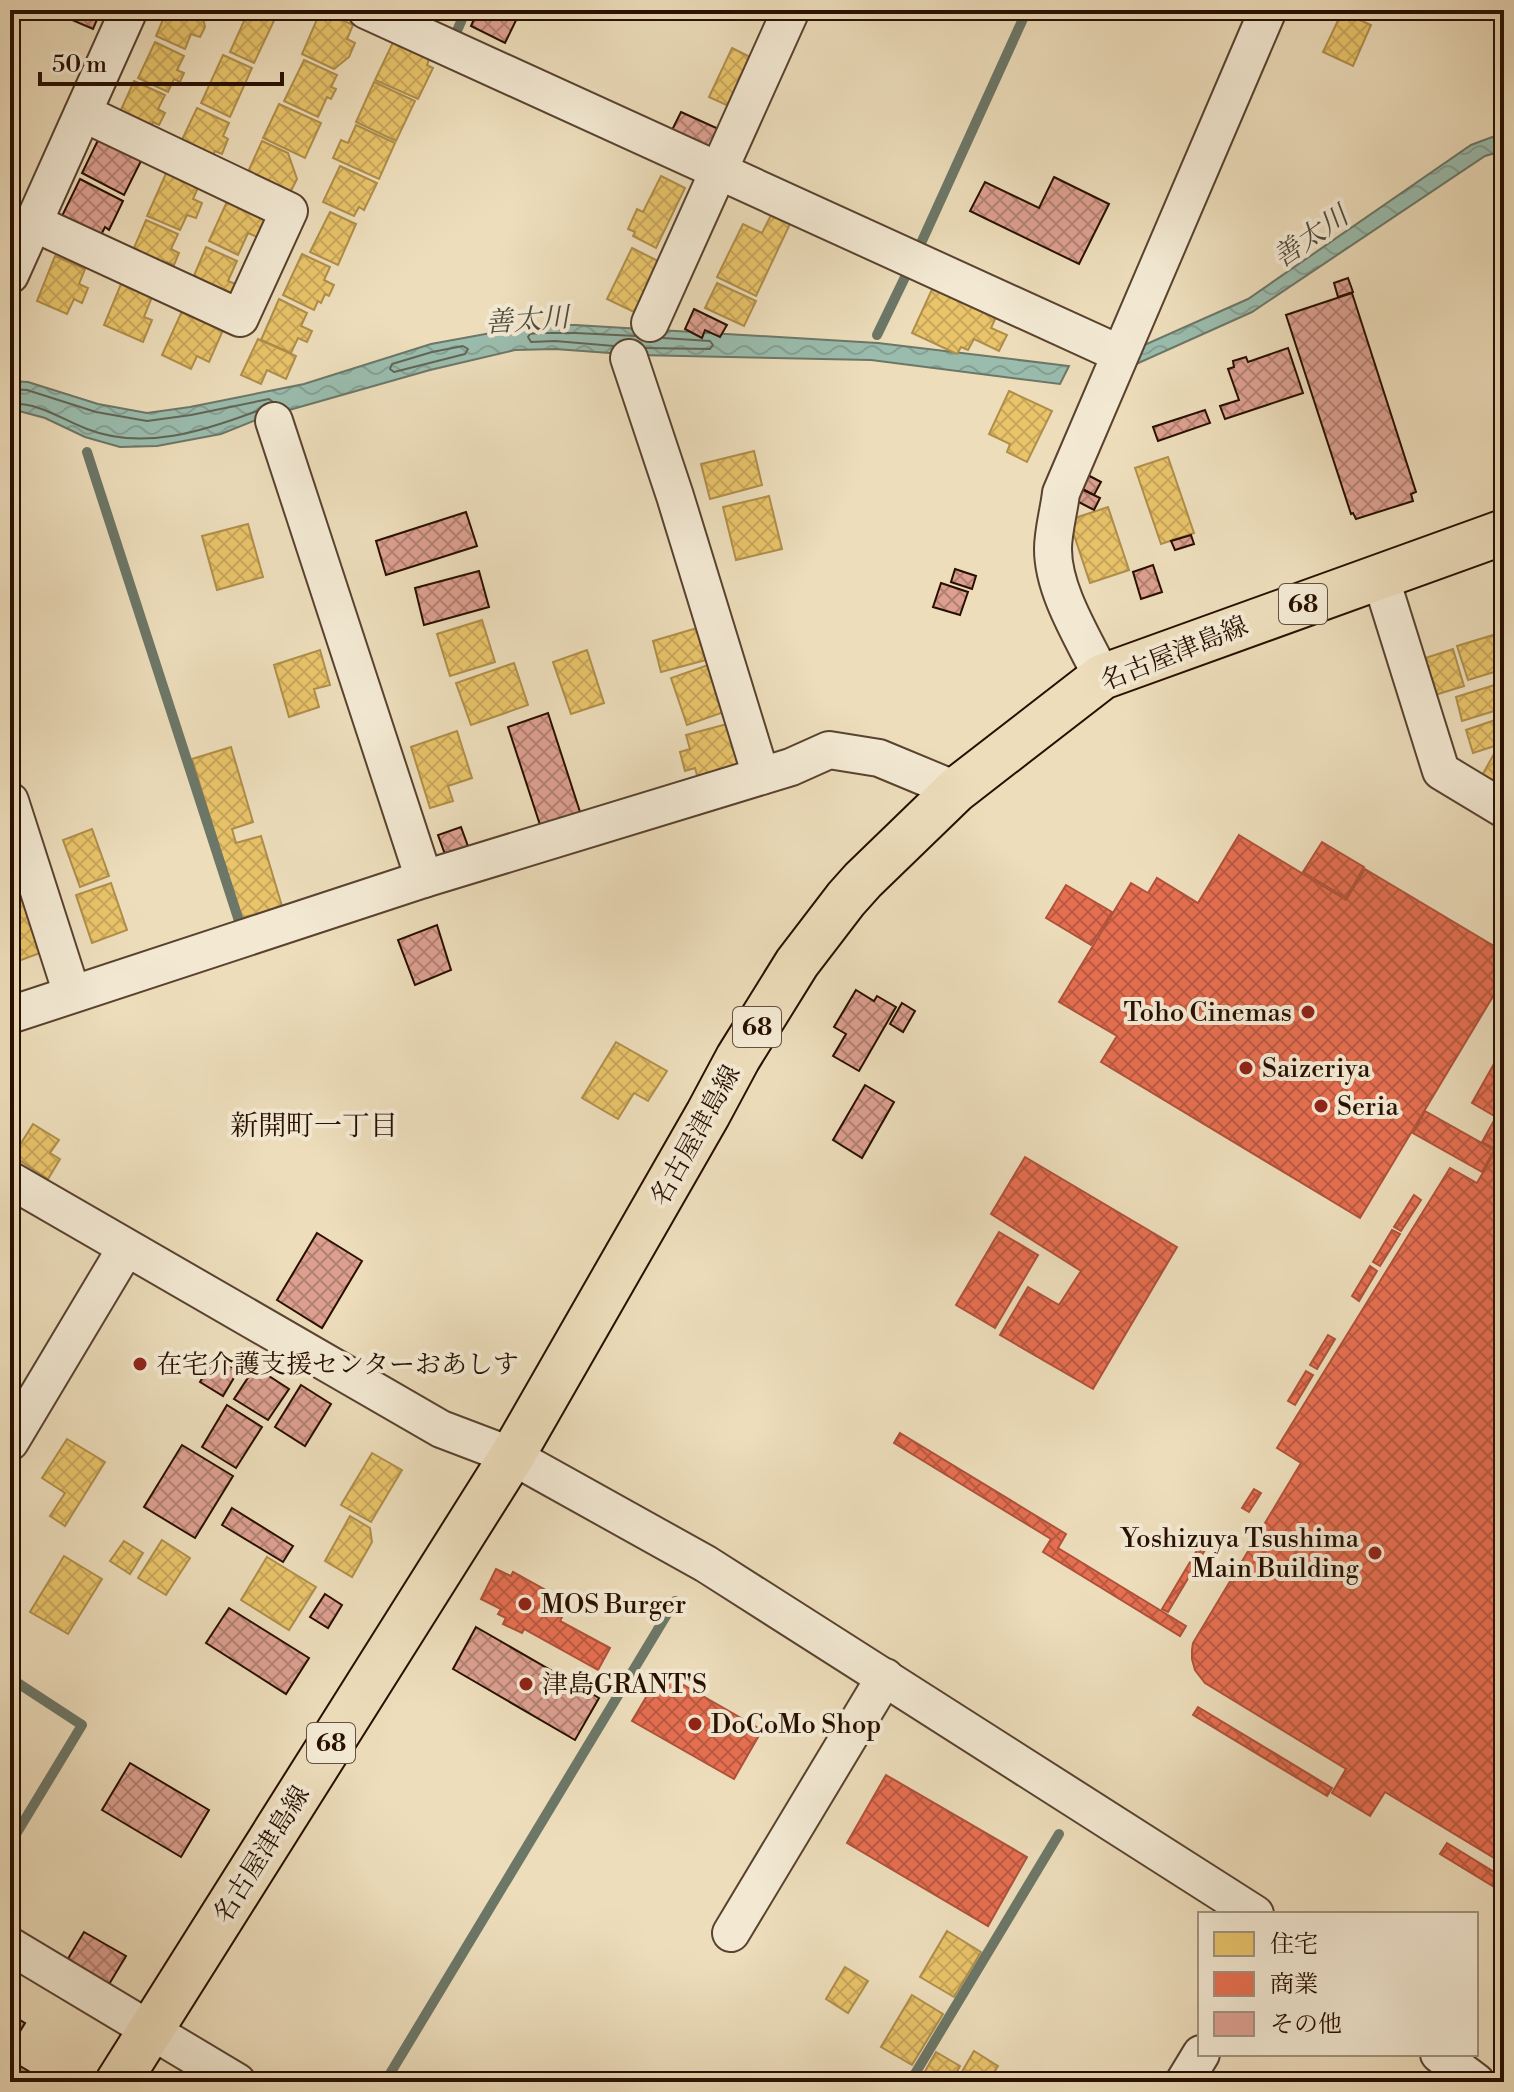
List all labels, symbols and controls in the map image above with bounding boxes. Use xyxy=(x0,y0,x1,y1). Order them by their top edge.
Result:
scale bar xyxy=(40,36,282,86)
text: 50 m xyxy=(52,50,107,80)
water label: 善太川 xyxy=(1266,197,1358,276)
water label: 善太川 xyxy=(484,300,573,341)
road number: 68 xyxy=(1279,584,1327,624)
street label: 名古屋津島線 xyxy=(1096,610,1253,698)
place label: Toho Cinemas xyxy=(1124,997,1292,1029)
marker: Toho Cinemas xyxy=(1299,1003,1317,1021)
road number: 68 xyxy=(733,1007,781,1047)
place label: Saizeriya xyxy=(1262,1053,1371,1085)
marker: Saizeriya xyxy=(1237,1059,1255,1077)
street label: 名古屋津島線 xyxy=(644,1060,748,1211)
place label: Seria xyxy=(1337,1091,1399,1123)
marker: Seria xyxy=(1312,1097,1330,1115)
district label: 新開町一丁目 xyxy=(230,1109,398,1144)
place label: 在宅介護支援センターおあしす xyxy=(156,1349,519,1381)
marker: 在宅介護支援センターおあしす xyxy=(131,1355,149,1373)
place label: Yoshizuya Tsushima Main Building xyxy=(1119,1523,1360,1585)
marker: Yoshizuya Tsushima Main Building xyxy=(1366,1544,1384,1562)
place label: MOS Burger xyxy=(541,1589,686,1621)
marker: MOS Burger xyxy=(516,1595,534,1613)
place label: 津島GRANT'S xyxy=(542,1669,707,1701)
marker: 津島GRANT'S xyxy=(517,1675,535,1693)
place label: DoCoMo Shop xyxy=(711,1709,881,1741)
marker: DoCoMo Shop xyxy=(686,1715,704,1733)
road number: 68 xyxy=(307,1723,355,1763)
street label: 名古屋津島線 xyxy=(207,1780,317,1929)
legend xyxy=(1198,1912,1478,2056)
text: 住宅 xyxy=(1270,1930,1318,1960)
text: 商業 xyxy=(1270,1970,1318,2000)
text: その他 xyxy=(1270,2010,1342,2040)

